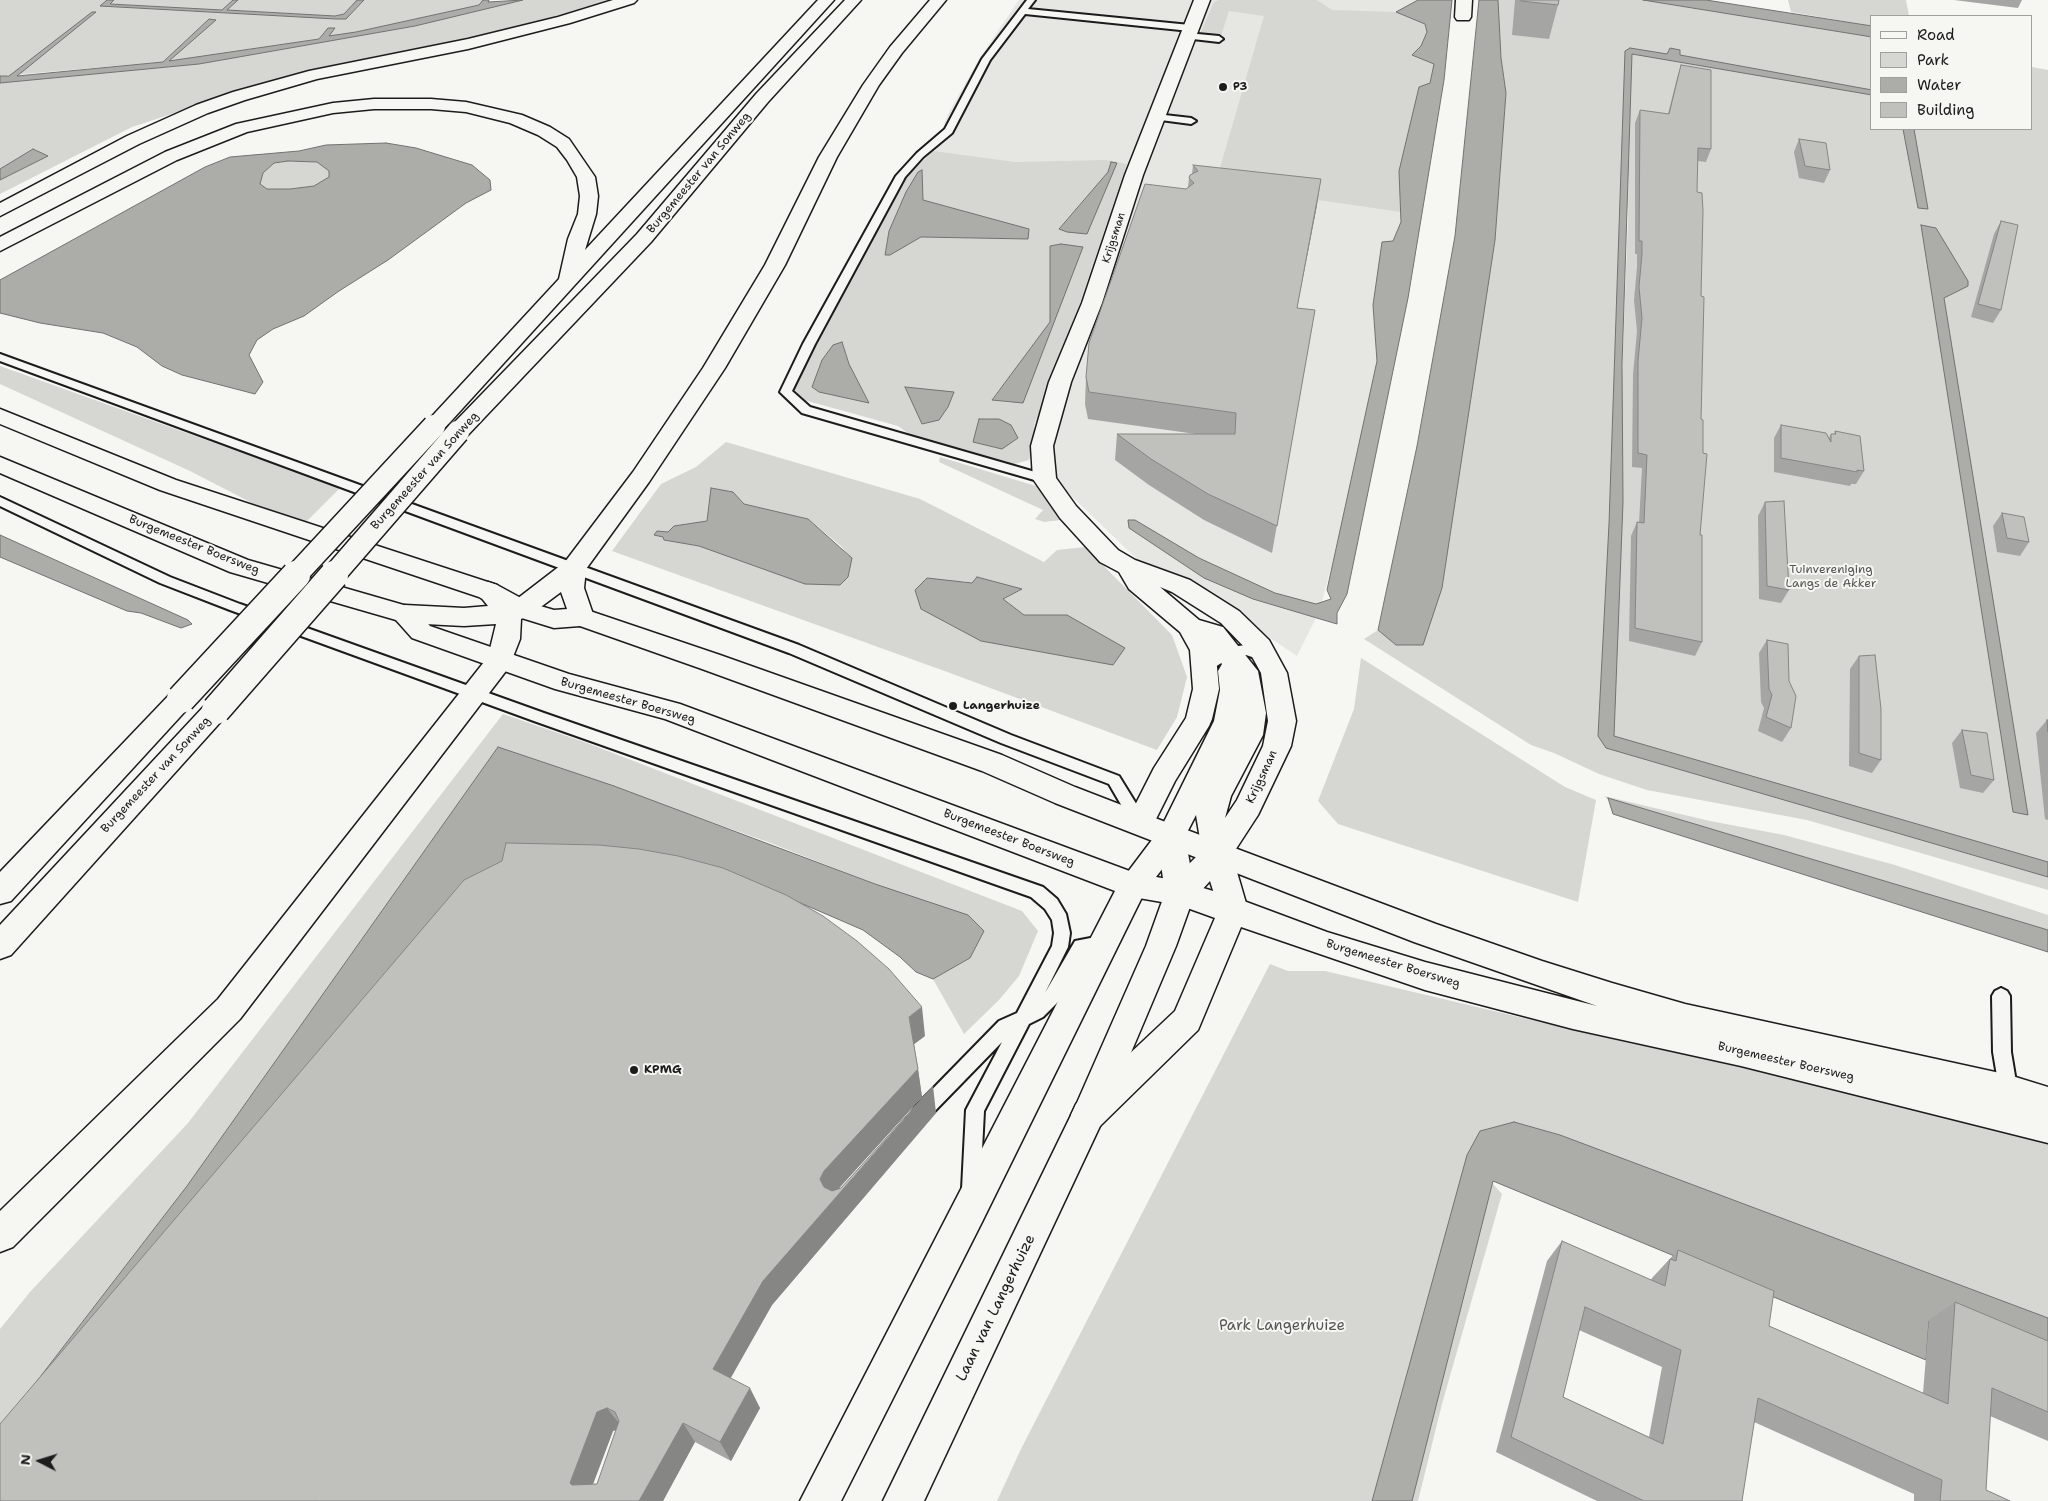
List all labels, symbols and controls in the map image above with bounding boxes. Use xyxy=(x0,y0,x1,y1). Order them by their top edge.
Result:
legend xyxy=(1870,15,2033,130)
text: Road xyxy=(1917,25,1955,45)
text: Park xyxy=(1917,50,1949,70)
text: Water xyxy=(1917,75,1961,95)
place label: P3 xyxy=(1233,80,1247,94)
marker: P3 xyxy=(1217,81,1229,93)
text: Building xyxy=(1917,100,1974,120)
street label: Burgemeester van Sonweg xyxy=(644,109,754,237)
street label: Krijgsman xyxy=(1100,211,1128,265)
street label: Burgemeester van Sonweg xyxy=(368,409,482,533)
street label: Burgemeester Boersweg xyxy=(127,512,261,578)
park label: Tuinvereniging Langs de Akker xyxy=(1786,563,1876,591)
street label: Burgemeester Boersweg xyxy=(559,675,697,727)
place label: Langerhuize xyxy=(963,699,1040,713)
marker: Langerhuize xyxy=(947,700,959,712)
street label: Burgemeester van Sonweg xyxy=(98,714,214,836)
street label: Krijgsman xyxy=(1243,748,1281,806)
street label: Burgemeester Boersweg xyxy=(941,806,1077,870)
street label: Burgemeester Boersweg xyxy=(1324,937,1462,991)
street label: Burgemeester Boersweg xyxy=(1716,1039,1856,1085)
place label: KPMG xyxy=(644,1063,682,1077)
marker: KPMG xyxy=(628,1064,640,1076)
street label: Laan van Langerhuize xyxy=(953,1232,1039,1384)
park label: Park Langerhuize xyxy=(1219,1317,1345,1335)
north arrow xyxy=(15,1436,65,1486)
text: N xyxy=(16,1453,35,1466)

